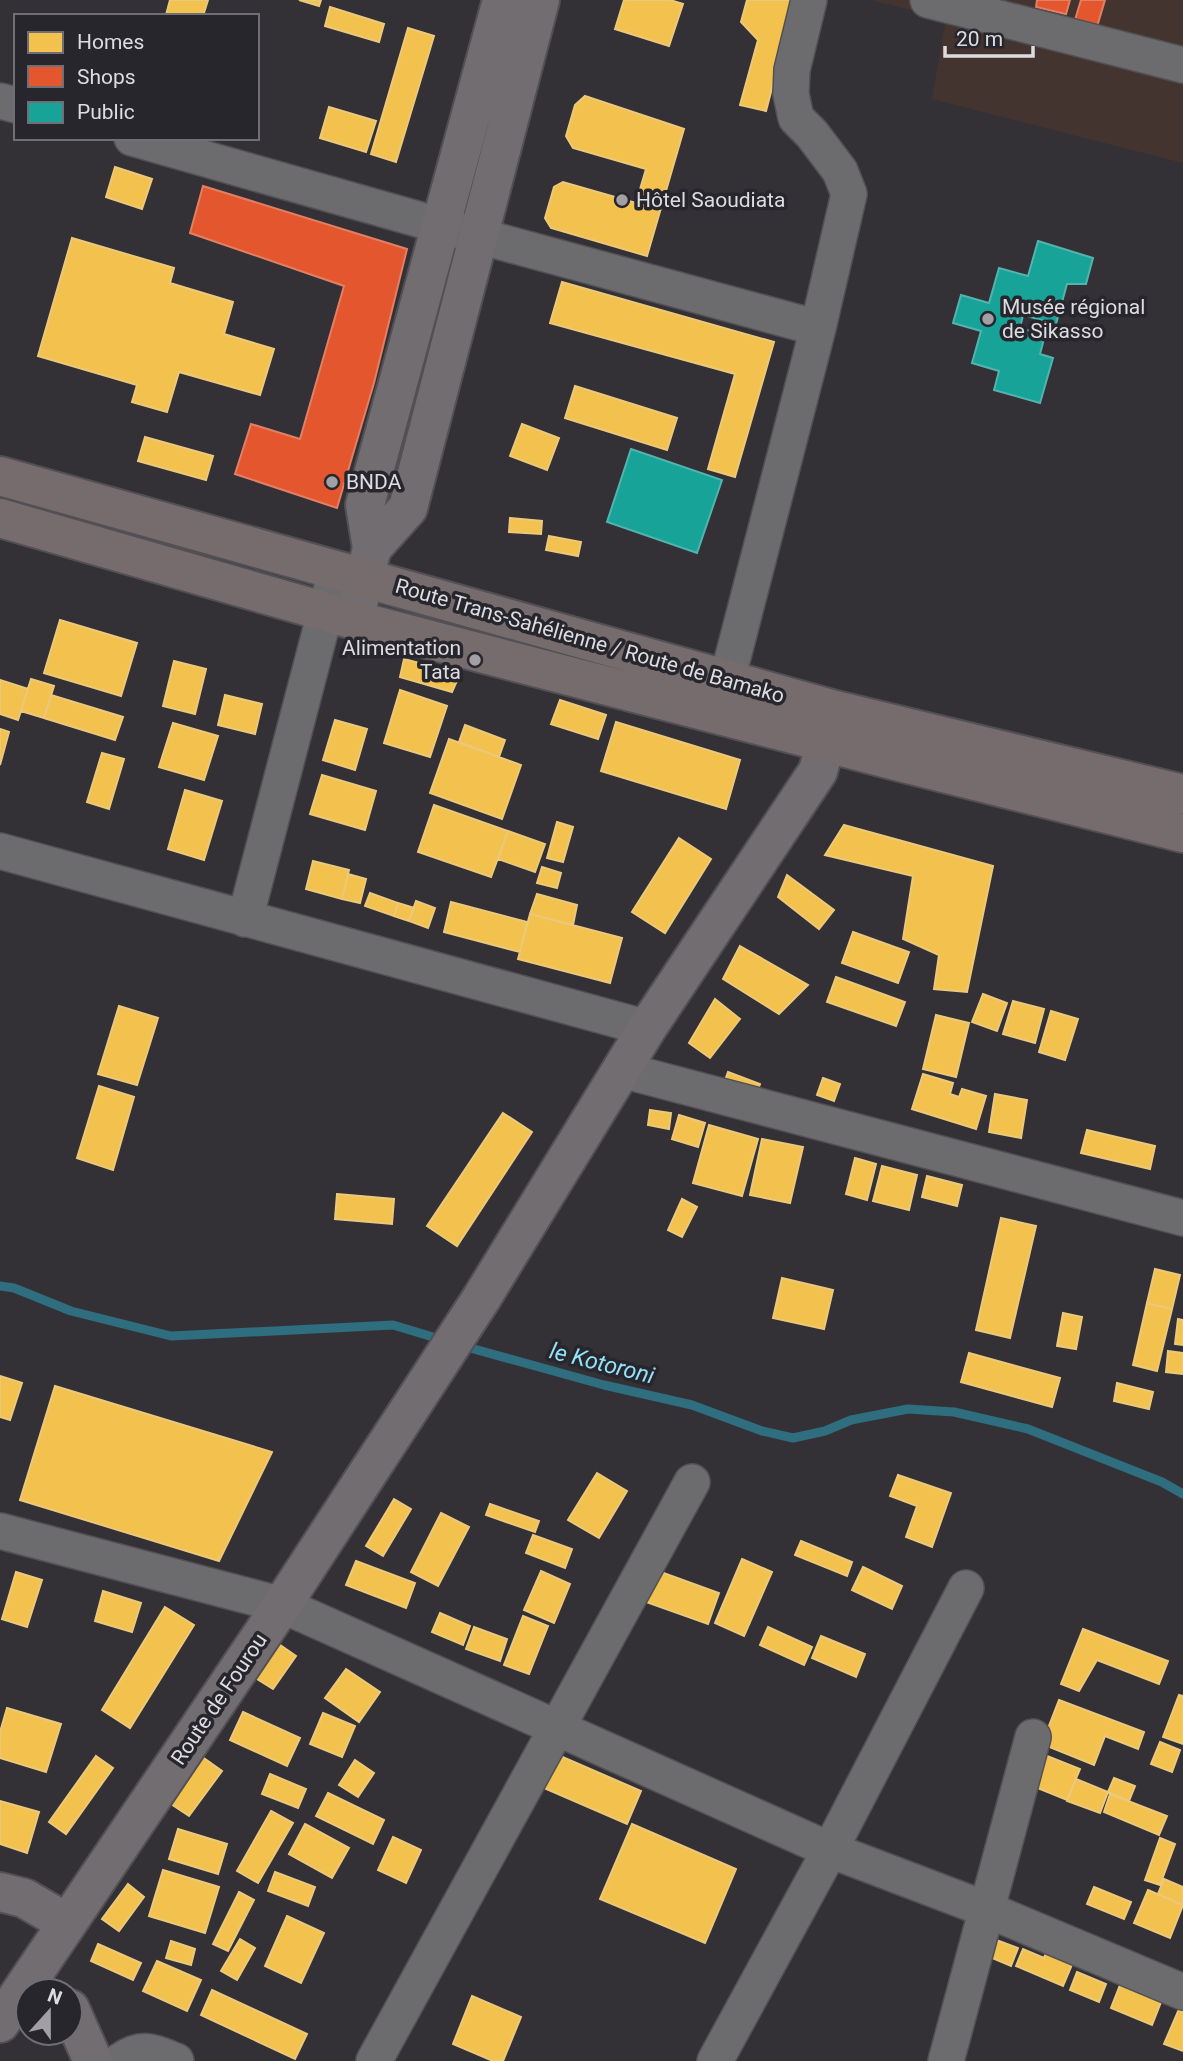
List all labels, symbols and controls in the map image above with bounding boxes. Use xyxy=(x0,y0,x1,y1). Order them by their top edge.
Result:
legend xyxy=(14,14,259,140)
scale bar xyxy=(945,14,1032,58)
text: 20 m xyxy=(956,27,1003,51)
text: Homes xyxy=(77,30,144,54)
text: Shops xyxy=(77,65,136,89)
text: Public xyxy=(77,100,135,124)
place label: Hôtel Saoudiata xyxy=(636,188,785,212)
marker: Hôtel Saoudiata xyxy=(614,192,630,208)
place label: Musée régional de Sikasso xyxy=(1002,295,1145,343)
marker: Musée régional de Sikasso xyxy=(980,311,996,327)
place label: BNDA xyxy=(346,470,402,494)
marker: BNDA xyxy=(324,474,340,490)
street label: Route Trans-Sahélienne / Route de Bamako xyxy=(393,574,787,708)
place label: Alimentation Tata xyxy=(342,636,461,684)
marker: Alimentation Tata xyxy=(467,652,483,668)
water label: le Kotoroni xyxy=(547,1337,658,1390)
street label: Route de Fourou xyxy=(166,1629,272,1769)
north arrow xyxy=(14,1977,84,2047)
text: N xyxy=(45,1983,65,2010)

